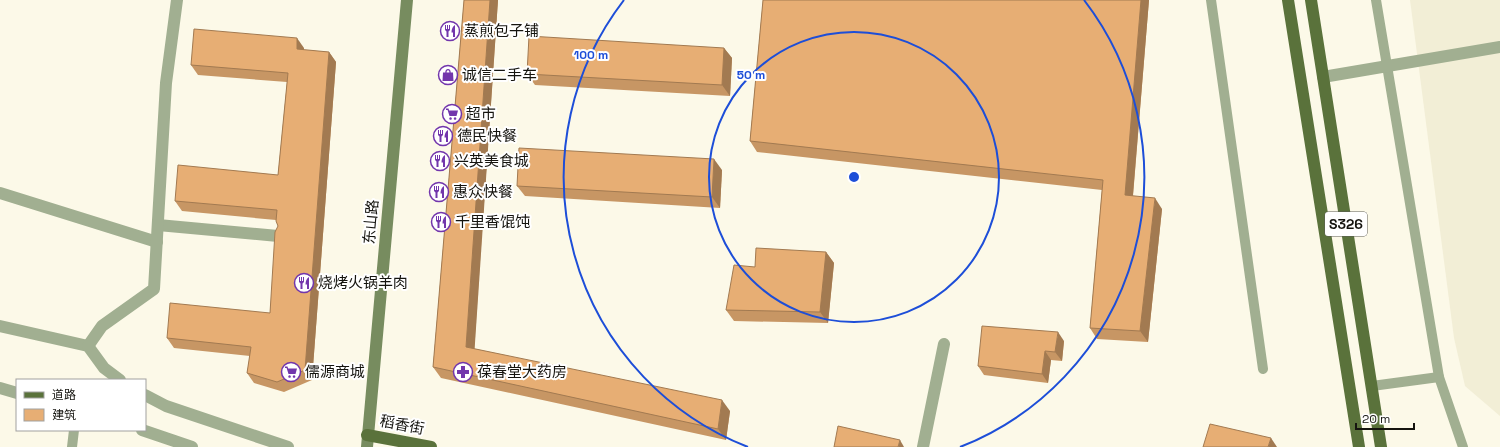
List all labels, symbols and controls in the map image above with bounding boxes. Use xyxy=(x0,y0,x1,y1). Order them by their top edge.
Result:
restaurant icon: 蒸煎包子铺 xyxy=(439,20,461,42)
place label: 蒸煎包子铺 xyxy=(464,21,539,40)
text: 100 m xyxy=(574,47,608,63)
shop icon: 诚信二手车 xyxy=(437,64,459,86)
place label: 诚信二手车 xyxy=(462,65,537,84)
text: 50 m xyxy=(737,67,765,83)
supermarket icon: 超市 xyxy=(441,103,463,125)
place label: 超市 xyxy=(466,104,496,123)
restaurant icon: 德民快餐 xyxy=(432,125,454,147)
place label: 德民快餐 xyxy=(457,126,517,145)
restaurant icon: 兴英美食城 xyxy=(429,150,451,172)
place label: 兴英美食城 xyxy=(454,151,529,170)
centre of rings xyxy=(847,170,861,184)
restaurant icon: 惠众快餐 xyxy=(428,181,450,203)
place label: 惠众快餐 xyxy=(453,182,513,201)
street label: 东山路 xyxy=(359,199,382,245)
restaurant icon: 千里香馄饨 xyxy=(430,211,452,233)
place label: 千里香馄饨 xyxy=(455,212,530,231)
road number: S326 xyxy=(1325,212,1367,236)
restaurant icon: 烧烤火锅羊肉 xyxy=(293,272,315,294)
place label: 烧烤火锅羊肉 xyxy=(318,273,408,292)
supermarket icon: 儒源商城 xyxy=(280,361,302,383)
pharmacy icon: 葆春堂大药房 xyxy=(452,361,474,383)
place label: 儒源商城 xyxy=(305,362,365,381)
place label: 葆春堂大药房 xyxy=(477,362,567,381)
legend xyxy=(16,379,146,431)
text: 道路 xyxy=(52,387,76,403)
scale bar xyxy=(1356,405,1414,431)
text: 建筑 xyxy=(52,407,76,423)
street label: 稻香街 xyxy=(378,411,426,438)
text: 20 m xyxy=(1362,411,1390,427)

